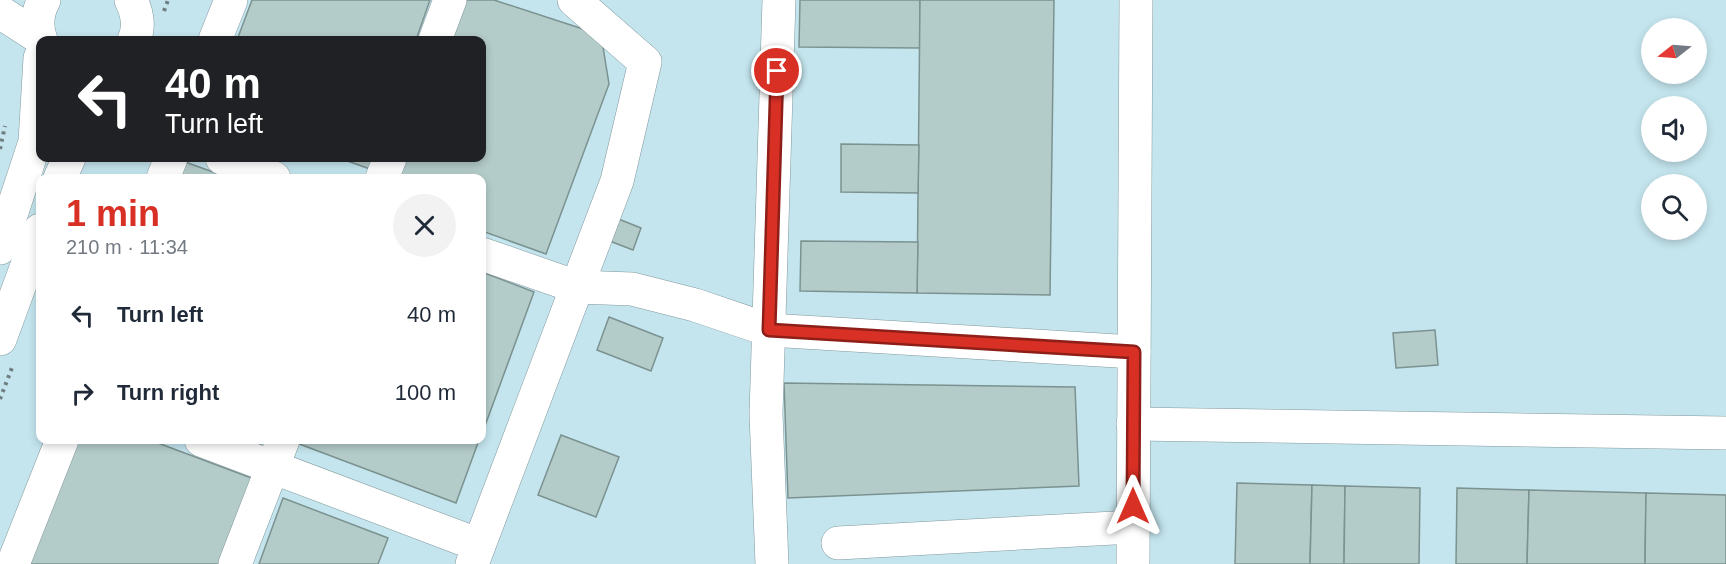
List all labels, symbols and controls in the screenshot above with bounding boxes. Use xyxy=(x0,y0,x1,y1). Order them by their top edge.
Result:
north arrow xyxy=(1641,18,1707,84)
map controls xyxy=(1641,18,1707,240)
pin xyxy=(751,45,802,96)
icon: arrive xyxy=(760,54,793,87)
icon: left xyxy=(66,60,144,138)
text: 40 m xyxy=(165,60,261,107)
button: sound xyxy=(1641,96,1707,162)
text: Turn left xyxy=(165,109,263,139)
button: search xyxy=(1641,174,1707,240)
text: 1 min xyxy=(66,193,160,234)
button: close xyxy=(393,194,456,257)
text: 210 m · 11:34 xyxy=(66,236,188,258)
icon: left xyxy=(66,299,99,332)
text: Turn left xyxy=(117,302,203,327)
text: 40 m xyxy=(407,302,456,327)
icon: right xyxy=(66,377,99,410)
text: Turn right xyxy=(117,380,219,405)
text: 100 m xyxy=(395,380,456,405)
position arrow xyxy=(1101,474,1165,538)

